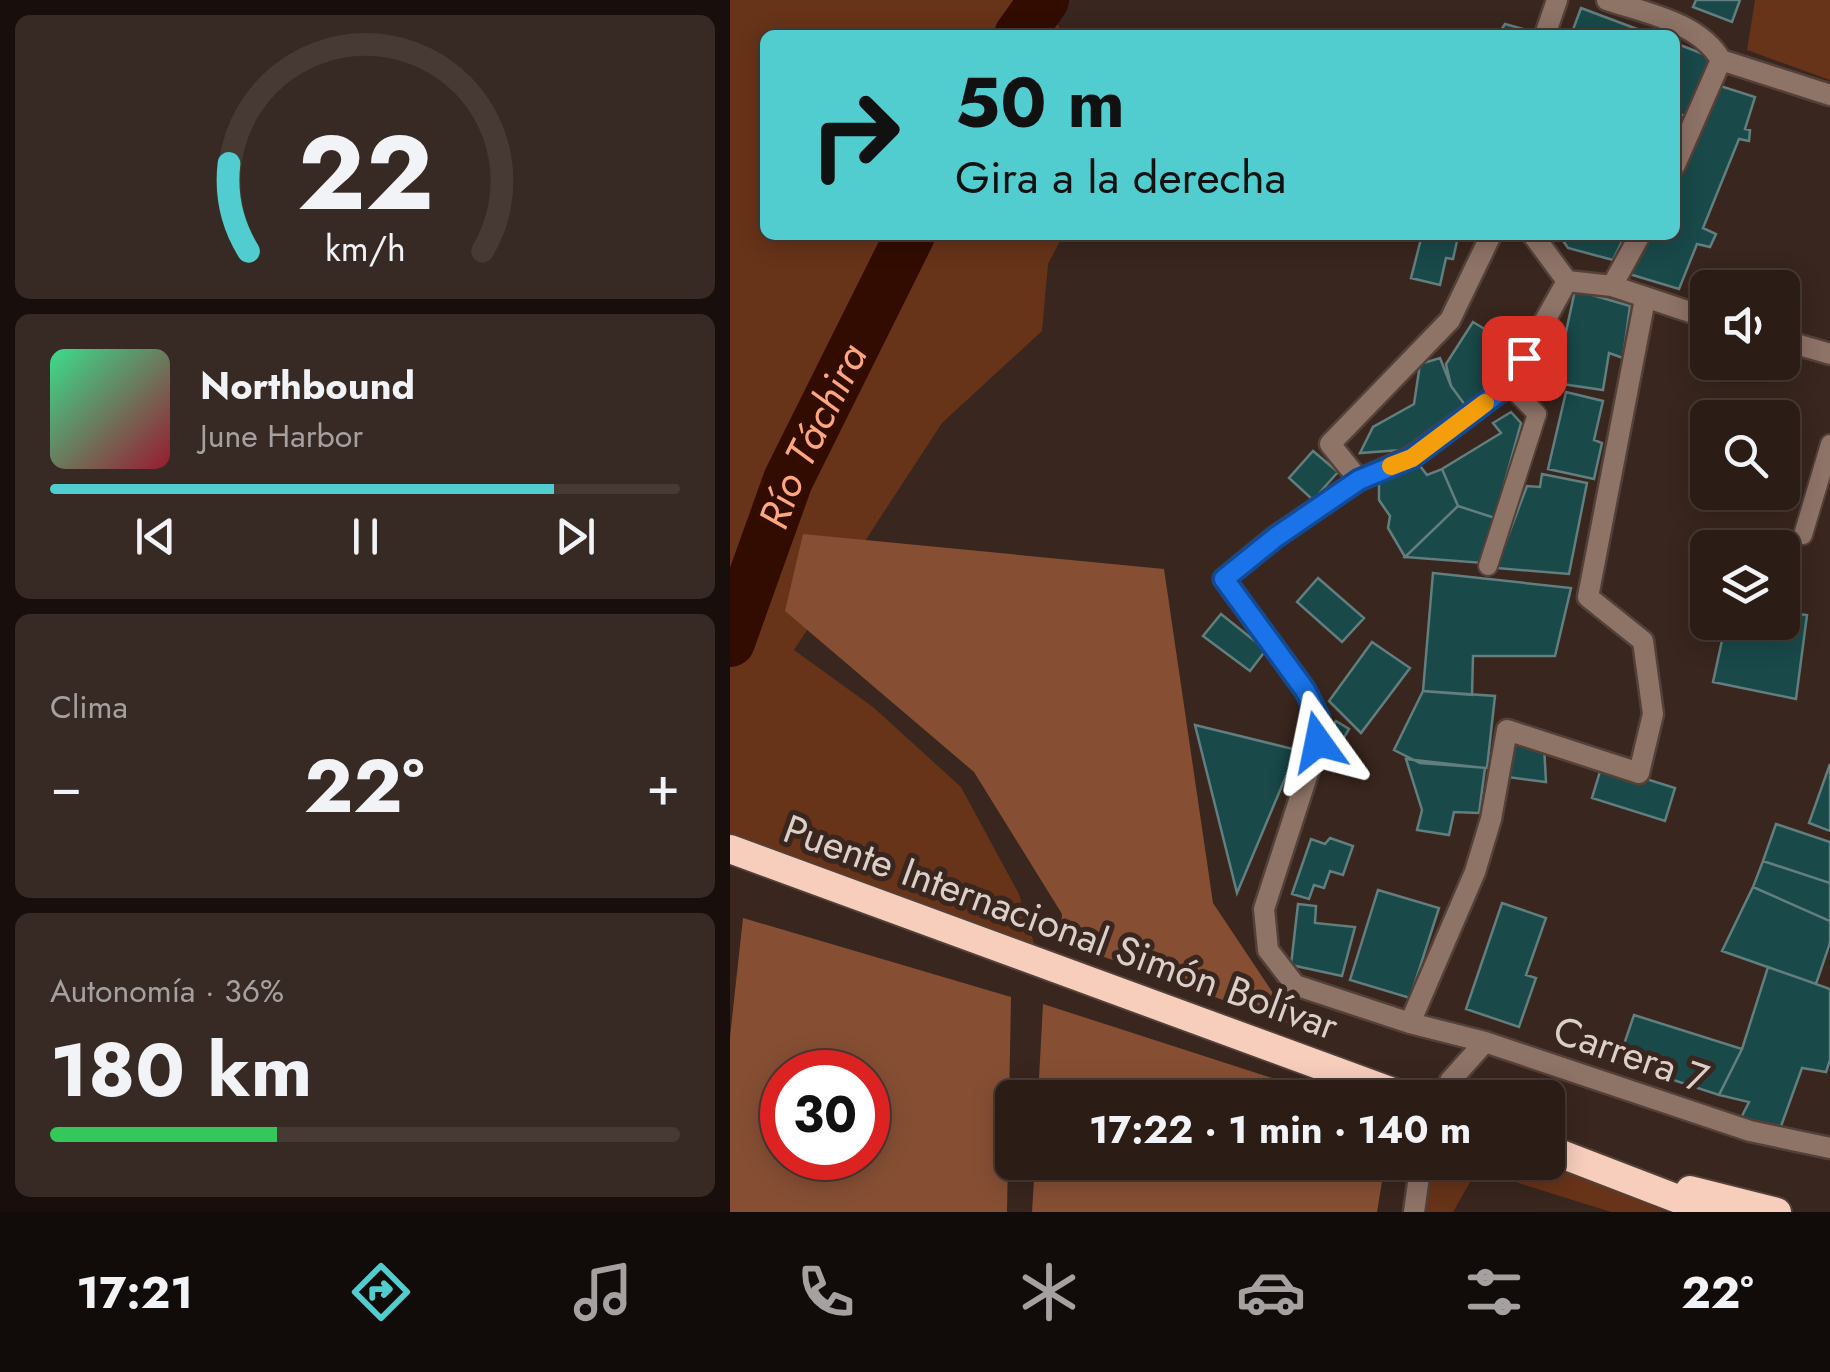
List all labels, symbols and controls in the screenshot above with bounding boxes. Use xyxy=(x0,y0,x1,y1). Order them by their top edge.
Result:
text: 50 m xyxy=(955,52,1125,153)
icon: right xyxy=(790,70,920,200)
text: 22 xyxy=(297,98,433,248)
text: Gira a la derecha xyxy=(955,145,1286,210)
text: km/h xyxy=(325,223,405,274)
map controls xyxy=(1690,270,1800,640)
button: sound xyxy=(1690,270,1800,380)
pin xyxy=(1482,316,1567,401)
icon: arrive xyxy=(1497,331,1552,386)
water label: Río Táchira xyxy=(743,333,882,537)
text: Northbound xyxy=(200,358,415,413)
button: search xyxy=(1690,400,1800,510)
text: June Harbor xyxy=(200,413,363,459)
icon: previous xyxy=(128,509,183,564)
icon: pause xyxy=(338,509,393,564)
icon: next xyxy=(548,509,603,564)
button: layers xyxy=(1690,530,1800,640)
text: Clima xyxy=(50,684,128,730)
position arrow xyxy=(1266,690,1370,794)
text: 22° xyxy=(304,732,425,840)
text: − xyxy=(50,746,82,826)
text: + xyxy=(646,746,680,826)
street label: Puente Internacional Simón Bolívar xyxy=(776,799,1347,1055)
text: Autonomía · 36% xyxy=(50,968,284,1014)
street label: Carrera 7 xyxy=(1546,1001,1716,1107)
text: 180 km xyxy=(50,1016,312,1124)
speed limit sign: 30 xyxy=(760,1050,890,1180)
text: 17:22 · 1 min · 140 m xyxy=(1089,1102,1471,1157)
icon: directions xyxy=(346,1257,416,1327)
icon: music xyxy=(568,1257,638,1327)
icon: phone xyxy=(791,1257,861,1327)
icon: climate xyxy=(1014,1257,1084,1327)
icon: car xyxy=(1236,1257,1306,1327)
icon: filters xyxy=(1459,1257,1529,1327)
text: 17:21 xyxy=(76,1260,193,1325)
text: 22° xyxy=(1681,1260,1754,1325)

